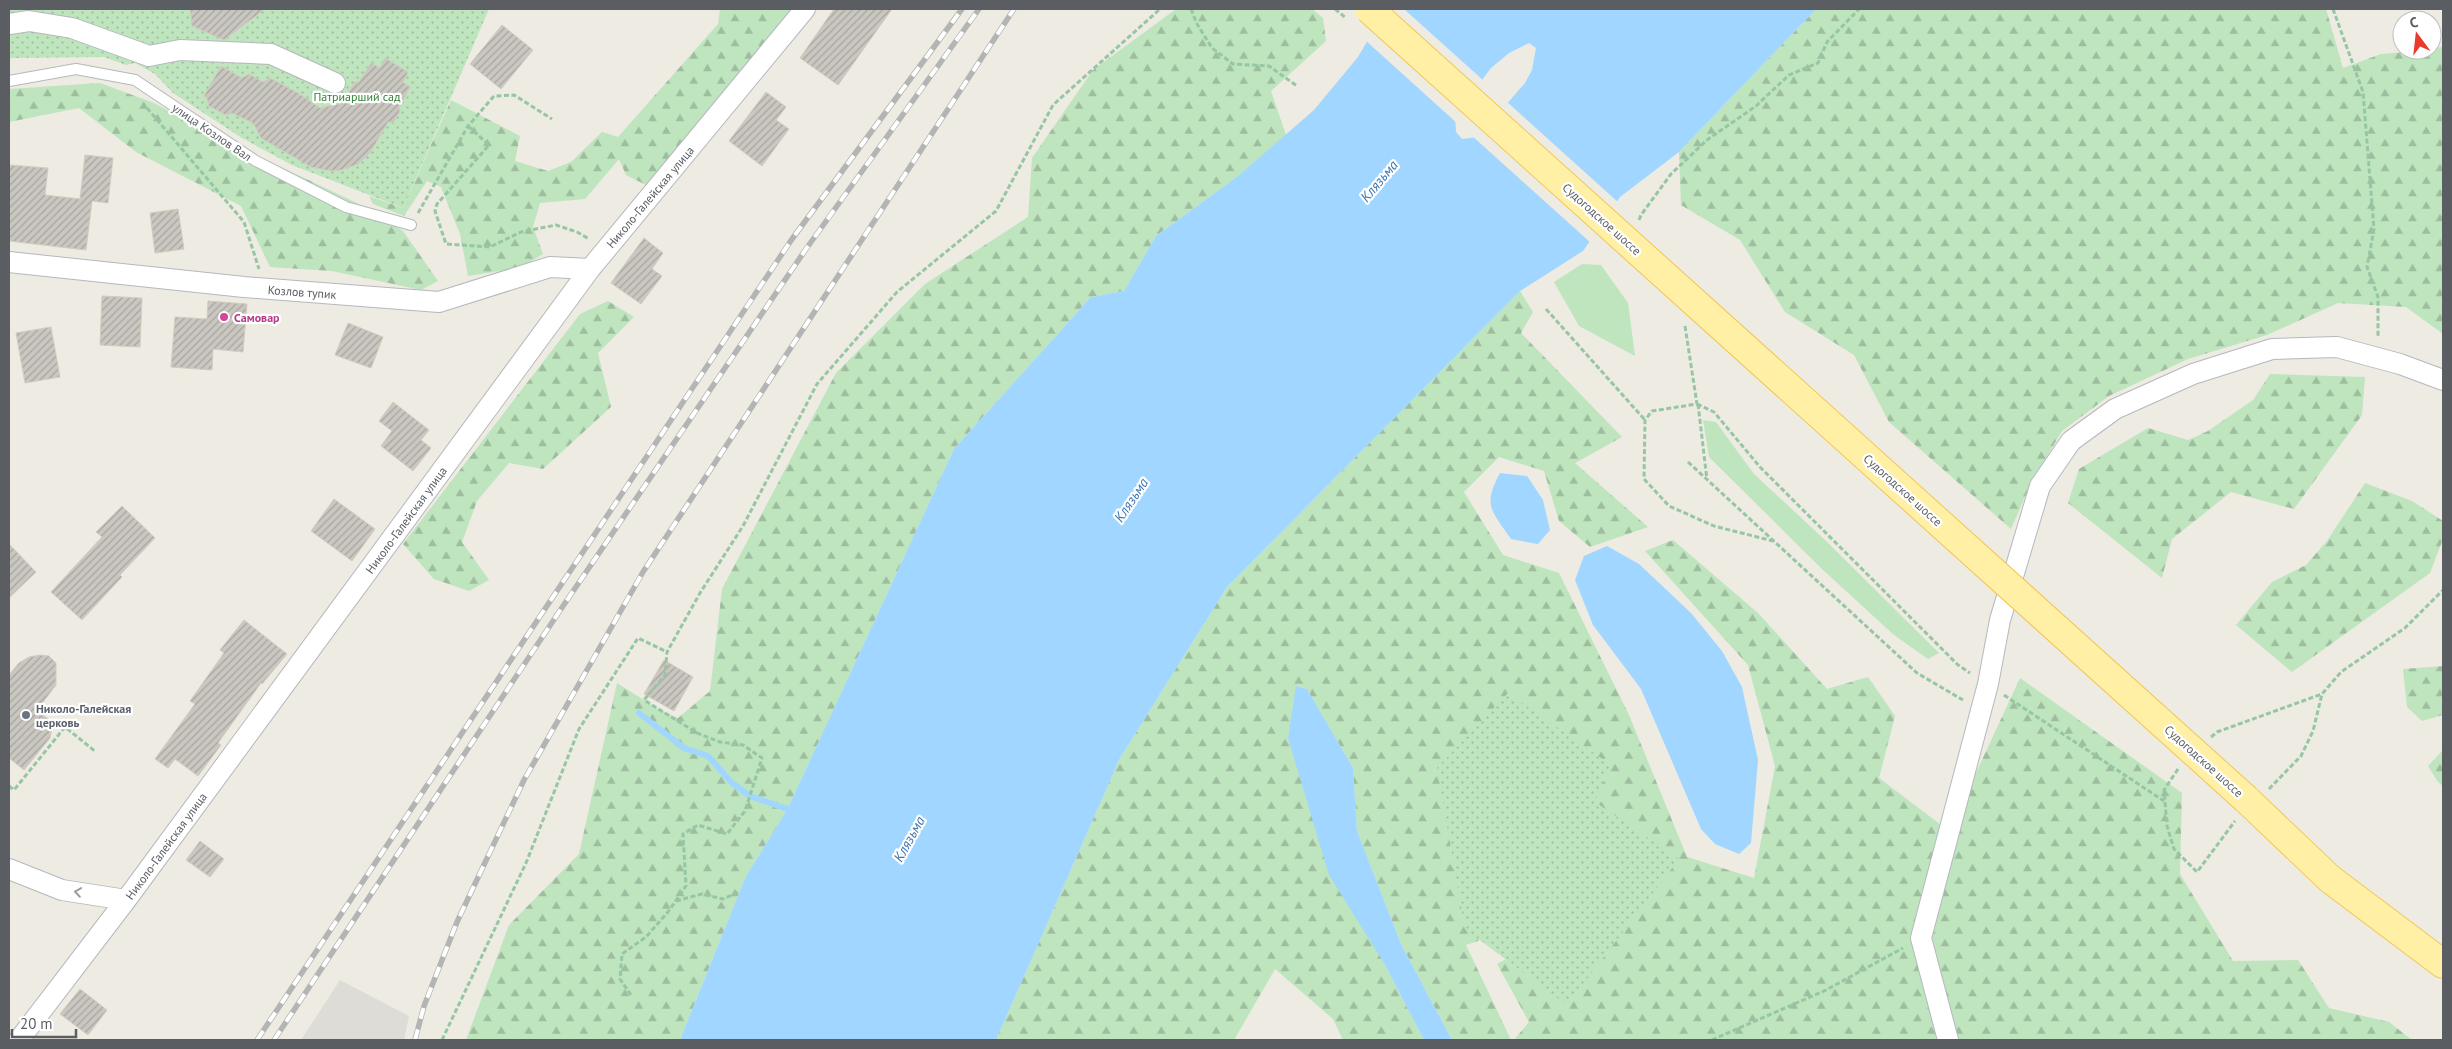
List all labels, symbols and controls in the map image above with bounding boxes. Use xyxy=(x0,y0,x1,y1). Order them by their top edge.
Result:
north arrow xyxy=(2392,10,2442,60)
text: С xyxy=(2408,13,2420,32)
park label: Патриарший сад xyxy=(313,89,401,104)
street label: улица Козлов Вал xyxy=(169,100,255,164)
street label: Николо-Галейская улица xyxy=(603,143,697,251)
water label: Клязьма xyxy=(1356,156,1402,206)
street label: Судогодское шоссе xyxy=(1560,180,1644,258)
street label: Козлов тупик xyxy=(267,282,337,302)
place label: Самовар xyxy=(234,310,280,325)
marker: Самовар xyxy=(218,311,230,323)
street label: Судогодское шоссе xyxy=(1861,451,1945,529)
street label: Николо-Галейская улица xyxy=(362,464,450,576)
water label: Клязьма xyxy=(1110,474,1152,525)
place label: Николо-Галейская церковь xyxy=(36,701,131,730)
marker: Николо-Галейская церковь xyxy=(20,709,32,721)
street label: Судогодское шоссе xyxy=(2162,722,2246,800)
street label: Николо-Галейская улица xyxy=(122,790,210,902)
water label: Клязьма xyxy=(889,813,929,865)
one-way arrow xyxy=(74,888,83,898)
scale bar xyxy=(12,1006,76,1038)
text: 20 m xyxy=(20,1014,53,1033)

